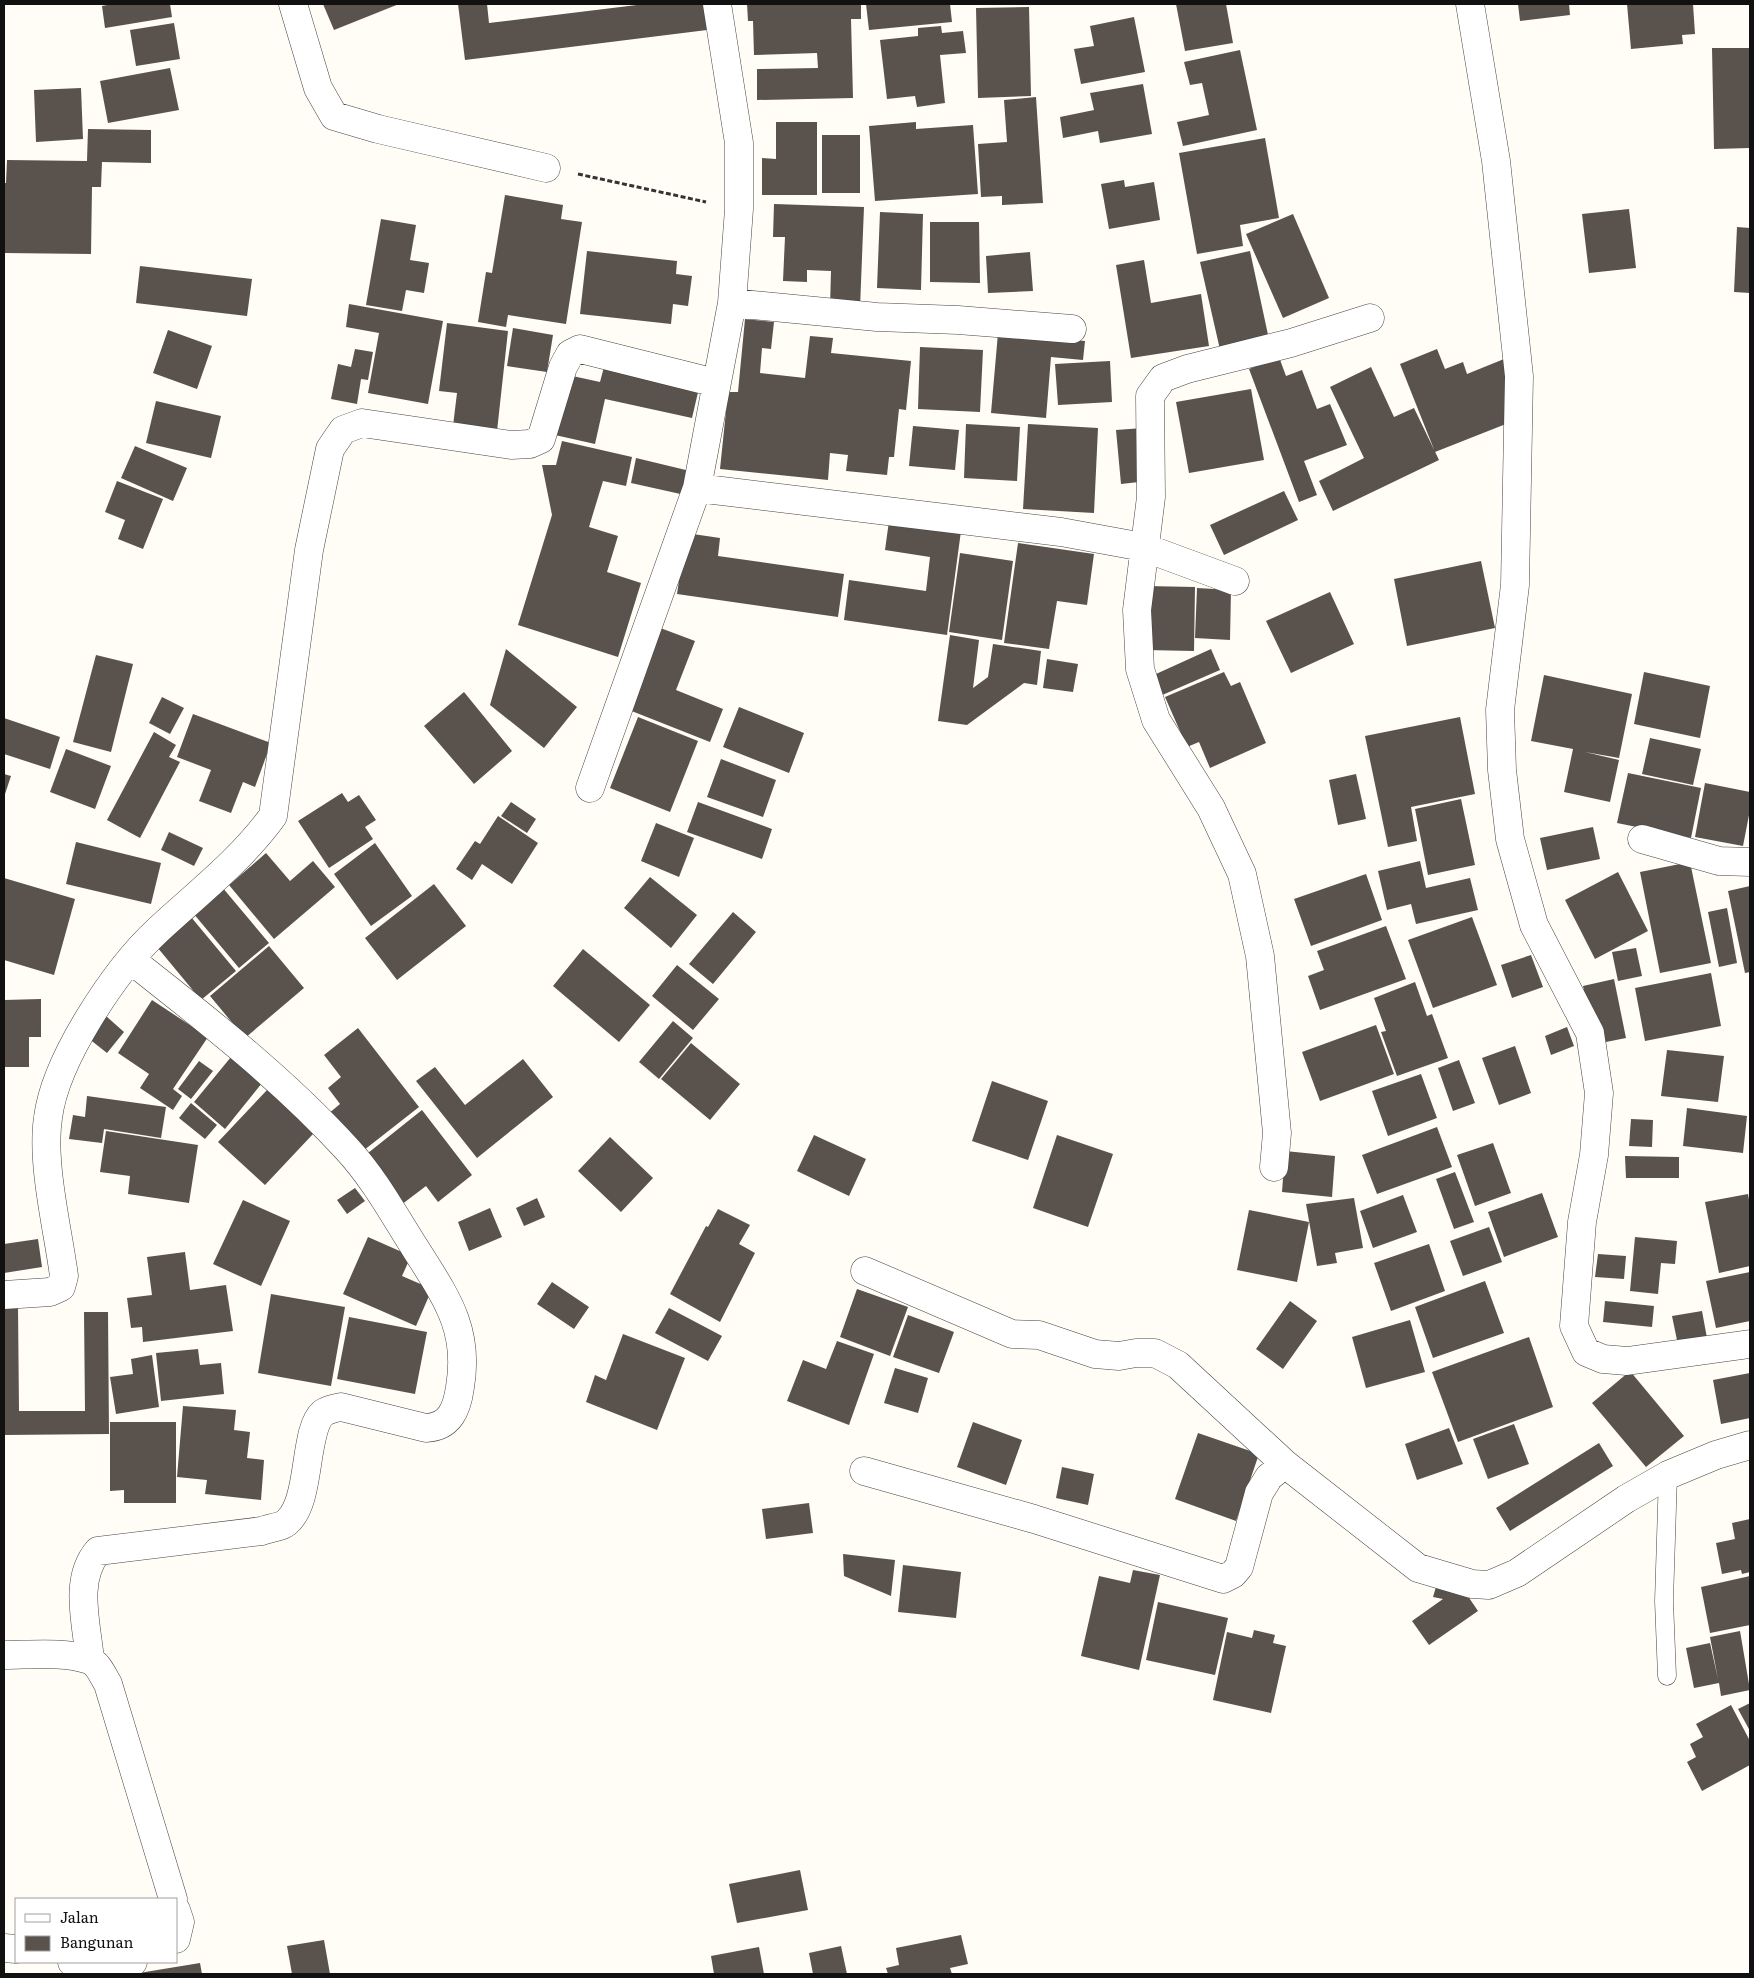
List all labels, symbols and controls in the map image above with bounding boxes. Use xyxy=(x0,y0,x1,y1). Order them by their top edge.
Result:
legend xyxy=(15,1898,178,1963)
text: Jalan xyxy=(60,1905,99,1928)
text: Bangunan xyxy=(60,1930,134,1953)

